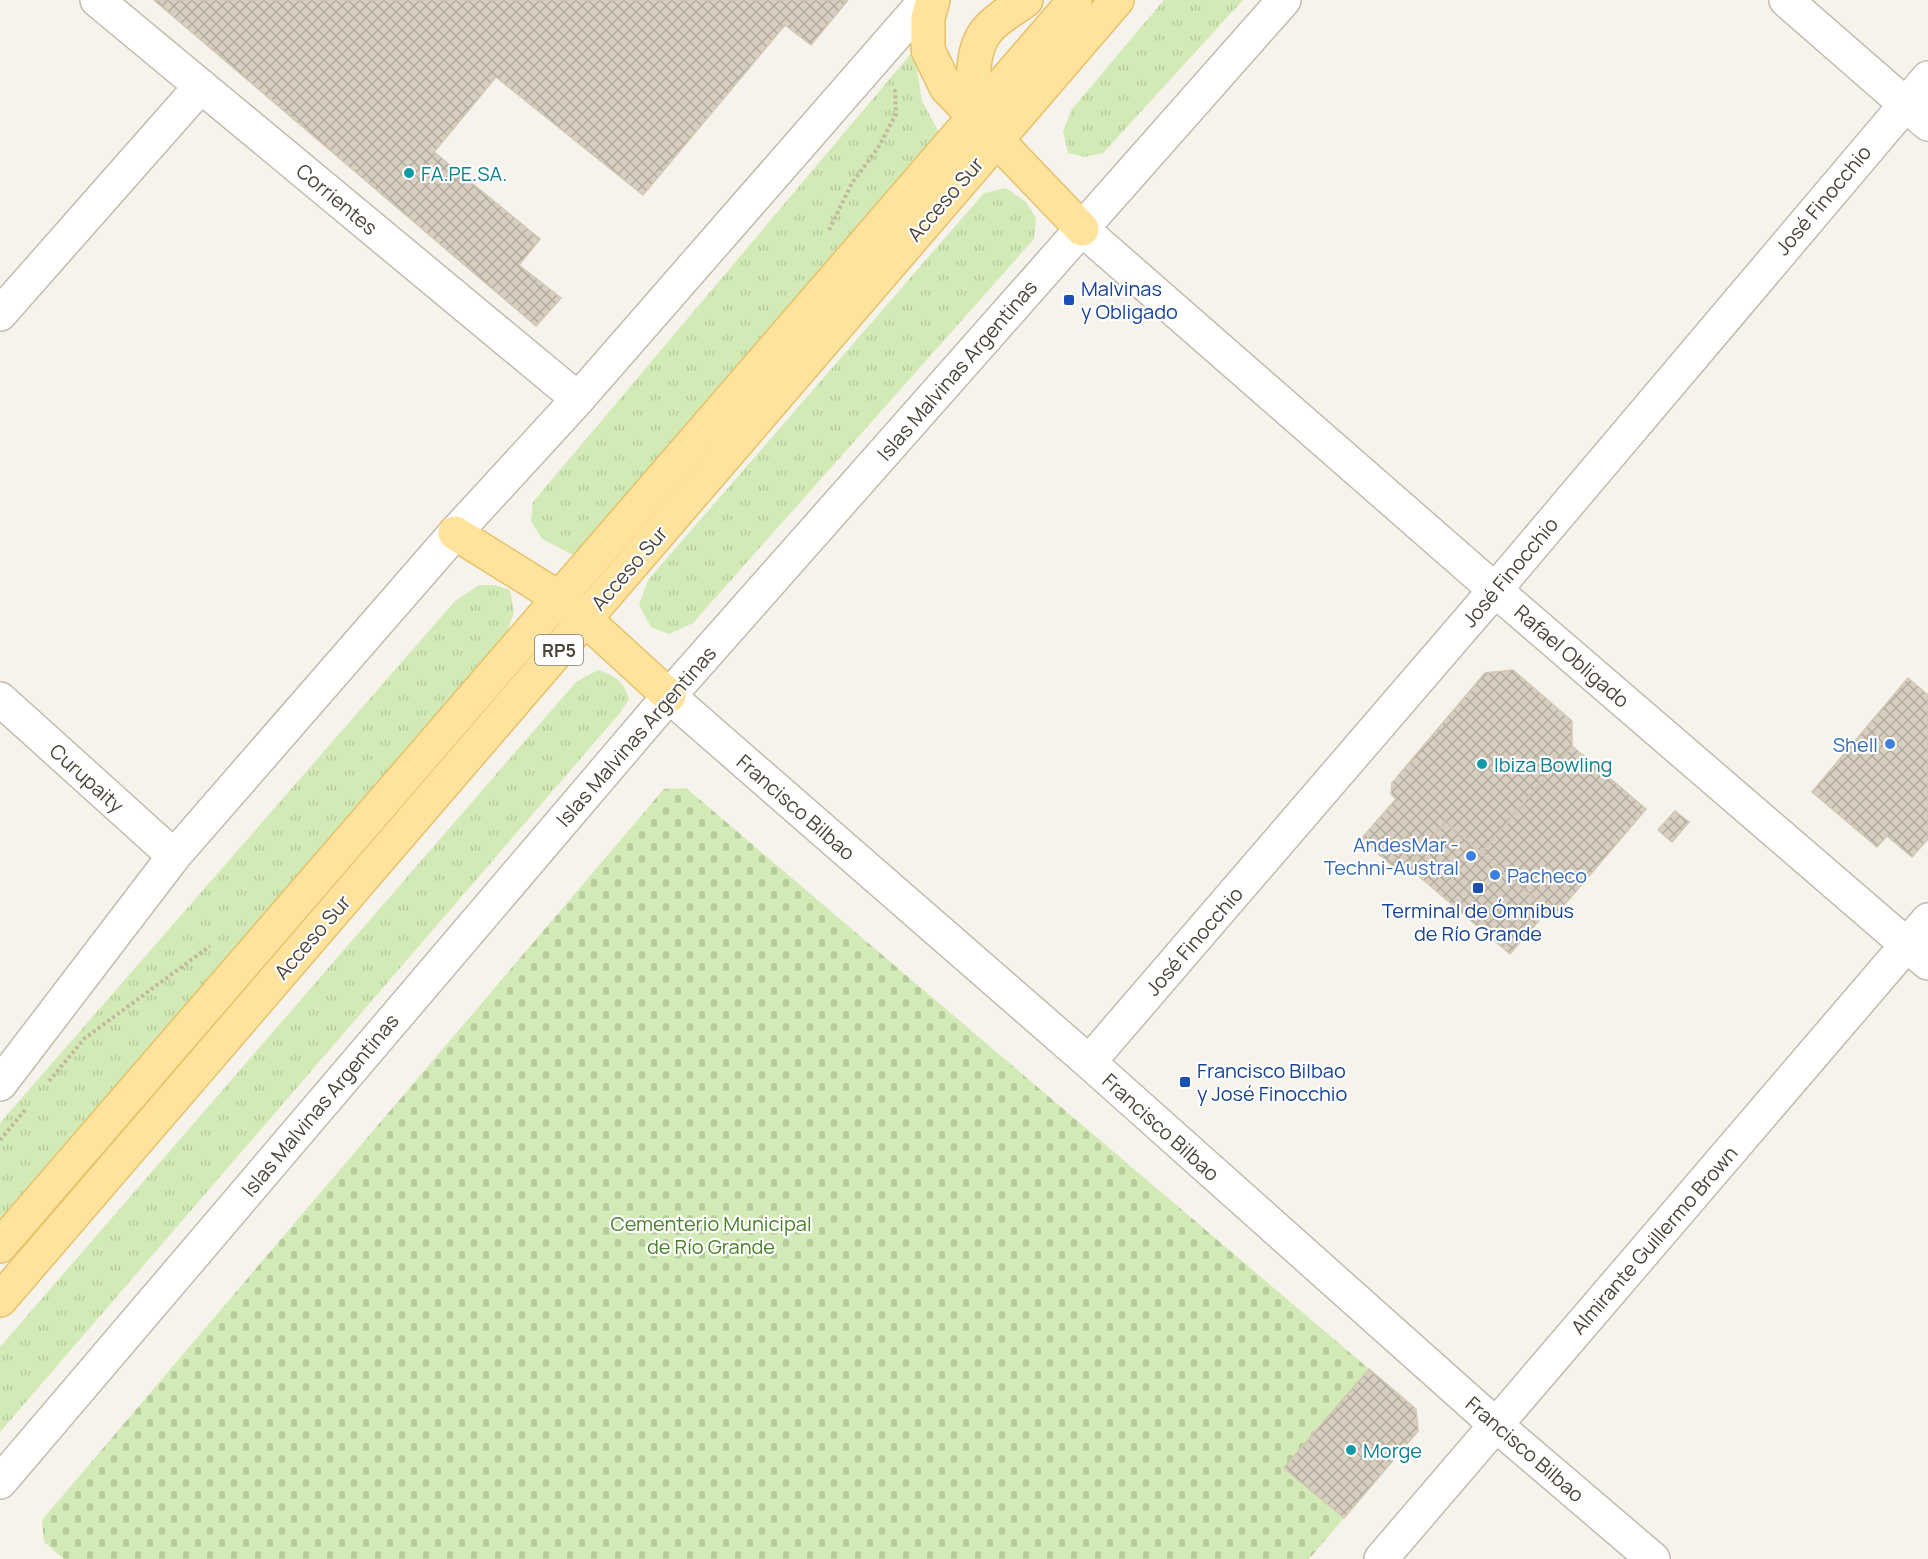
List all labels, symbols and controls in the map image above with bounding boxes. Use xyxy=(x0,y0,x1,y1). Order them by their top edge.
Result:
street label: José Finocchio xyxy=(1769,139,1877,261)
street label: Acceso Sur xyxy=(901,151,989,247)
street label: Corrientes xyxy=(291,157,383,241)
place label: FA.PE.SA. xyxy=(421,160,507,187)
marker: FA.PE.SA. xyxy=(402,166,416,180)
street label: Islas Malvinas Argentinas xyxy=(871,274,1043,466)
place label: Malvinas y Obligado xyxy=(1081,275,1178,325)
marker: Malvinas y Obligado xyxy=(1062,293,1076,307)
street label: José Finocchio xyxy=(1456,511,1564,633)
street label: Acceso Sur xyxy=(585,520,673,616)
street label: Rafael Obligado xyxy=(1509,598,1635,714)
road number: RP5 xyxy=(535,635,583,665)
street label: Islas Malvinas Argentinas xyxy=(550,640,722,832)
place label: Shell xyxy=(1833,731,1878,758)
street label: Curupaity xyxy=(44,737,130,819)
marker: Shell xyxy=(1883,737,1897,751)
street label: Francisco Bilbao xyxy=(731,748,861,866)
place label: Ibiza Bowling xyxy=(1494,751,1612,778)
marker: Ibiza Bowling xyxy=(1475,757,1489,771)
place label: AndesMar - Techni-Austral xyxy=(1324,831,1459,881)
marker: AndesMar - Techni-Austral xyxy=(1464,849,1478,863)
place label: Pacheco xyxy=(1507,862,1587,889)
marker: Pacheco xyxy=(1488,868,1502,882)
street label: José Finocchio xyxy=(1139,881,1249,1001)
marker: Terminal de Ómnibus de Río Grande xyxy=(1471,881,1485,895)
street label: Acceso Sur xyxy=(268,889,356,985)
place label: Terminal de Ómnibus de Río Grande xyxy=(1382,897,1574,947)
street label: Islas Malvinas Argentinas xyxy=(235,1008,405,1202)
place label: Francisco Bilbao y José Finocchio xyxy=(1197,1057,1348,1107)
street label: Francisco Bilbao xyxy=(1097,1067,1225,1187)
marker: Francisco Bilbao y José Finocchio xyxy=(1178,1075,1192,1089)
street label: Almirante Guillermo Brown xyxy=(1565,1140,1743,1340)
park label: Cementerio Municipal de Río Grande xyxy=(610,1210,812,1260)
street label: Francisco Bilbao xyxy=(1460,1390,1590,1508)
place label: Morge xyxy=(1363,1437,1422,1464)
marker: Morge xyxy=(1344,1443,1358,1457)

